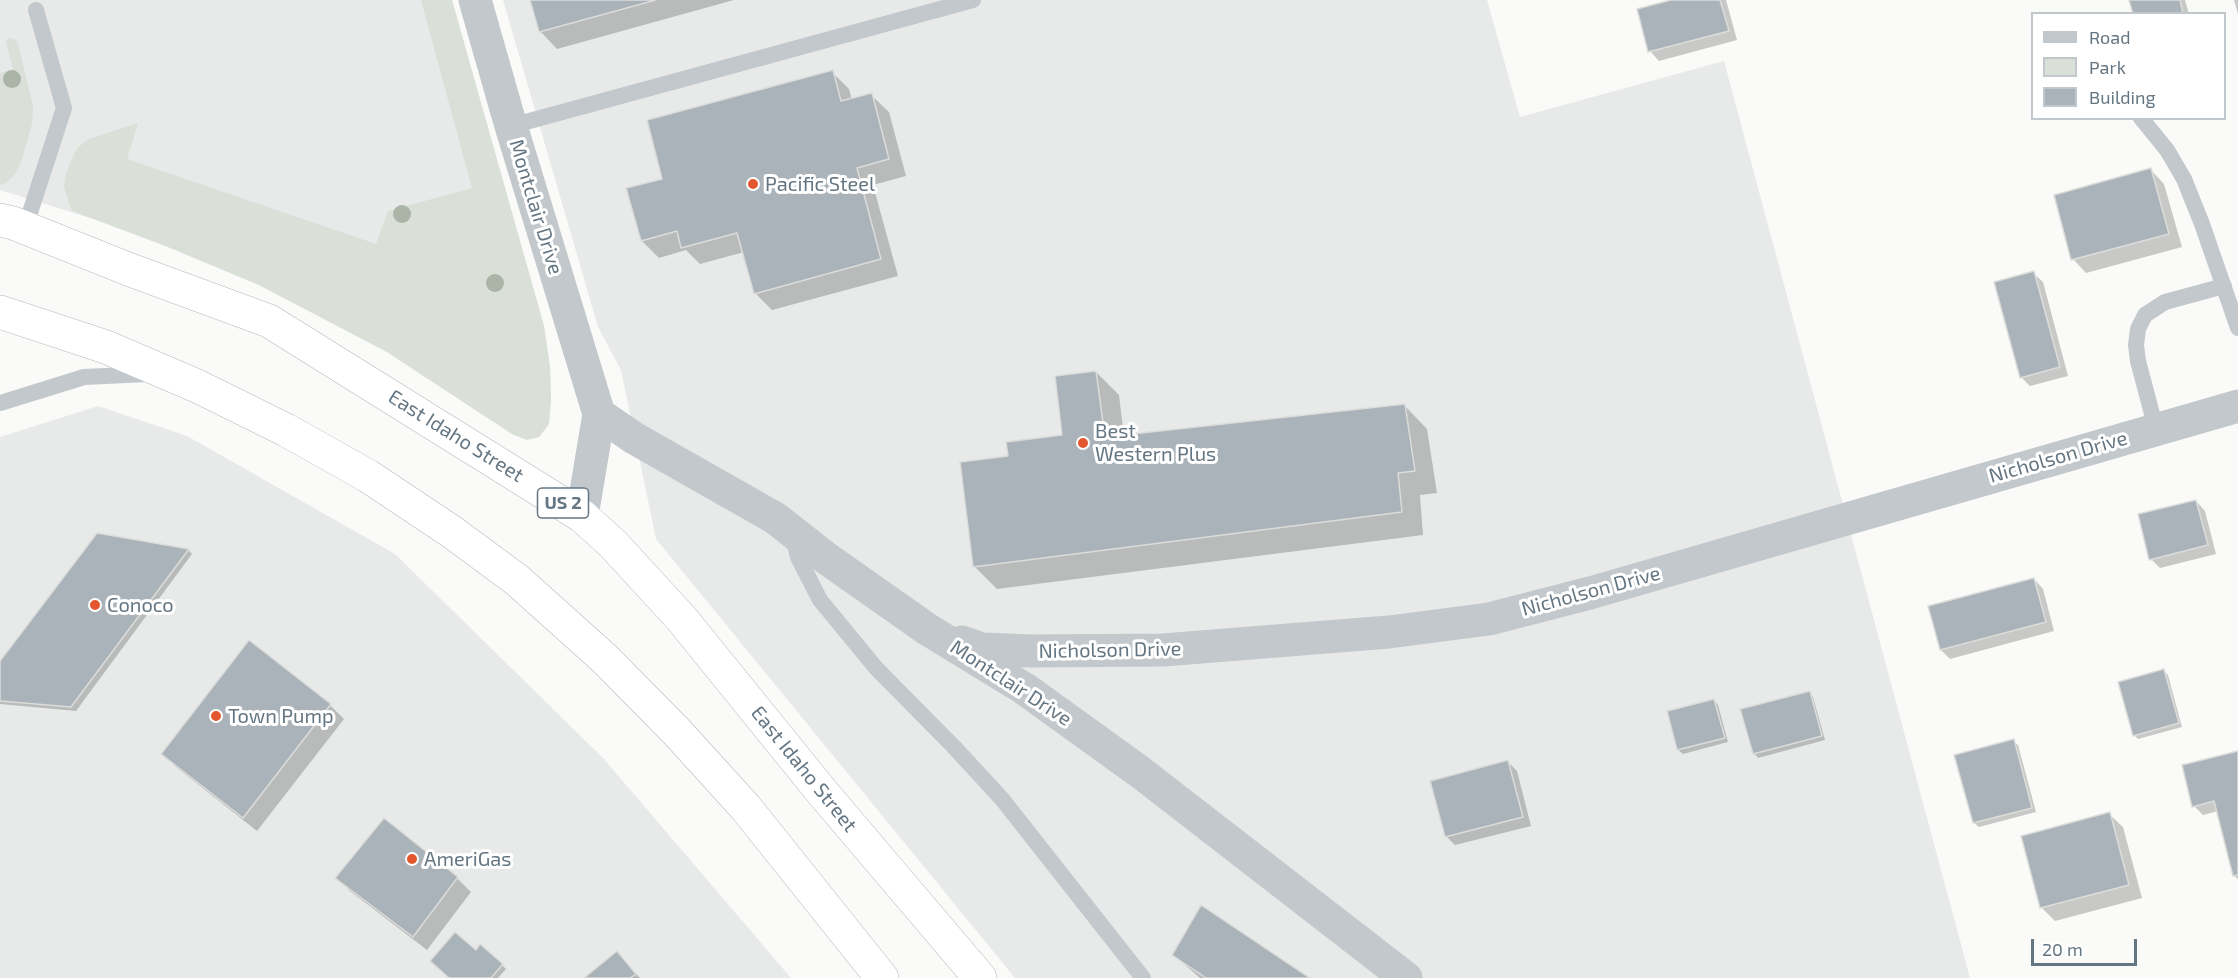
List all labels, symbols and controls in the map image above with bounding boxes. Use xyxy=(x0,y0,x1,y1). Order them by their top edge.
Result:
legend xyxy=(2031,12,2226,120)
text: Road xyxy=(2089,26,2130,48)
text: Park xyxy=(2089,56,2126,78)
text: Building xyxy=(2089,86,2156,108)
street label: Montclair Drive xyxy=(504,137,568,277)
place label: Pacific Steel xyxy=(765,172,875,196)
marker: Pacific Steel xyxy=(746,177,760,191)
street label: East Idaho Street xyxy=(384,385,528,487)
place label: Best Western Plus xyxy=(1095,419,1216,466)
street label: Nicholson Drive xyxy=(1986,426,2130,488)
marker: Best Western Plus xyxy=(1076,436,1090,450)
road number: US 2 xyxy=(538,488,588,518)
street label: Nicholson Drive xyxy=(1519,561,1663,621)
place label: Conoco xyxy=(107,593,174,617)
marker: Conoco xyxy=(88,598,102,612)
street label: Montclair Drive xyxy=(946,635,1076,731)
street label: Nicholson Drive xyxy=(1038,637,1182,663)
street label: East Idaho Street xyxy=(746,701,862,837)
place label: Town Pump xyxy=(228,704,334,728)
marker: Town Pump xyxy=(209,709,223,723)
place label: AmeriGas xyxy=(424,847,511,871)
marker: AmeriGas xyxy=(405,852,419,866)
scale bar xyxy=(2034,927,2140,965)
text: 20 m xyxy=(2042,938,2083,960)

